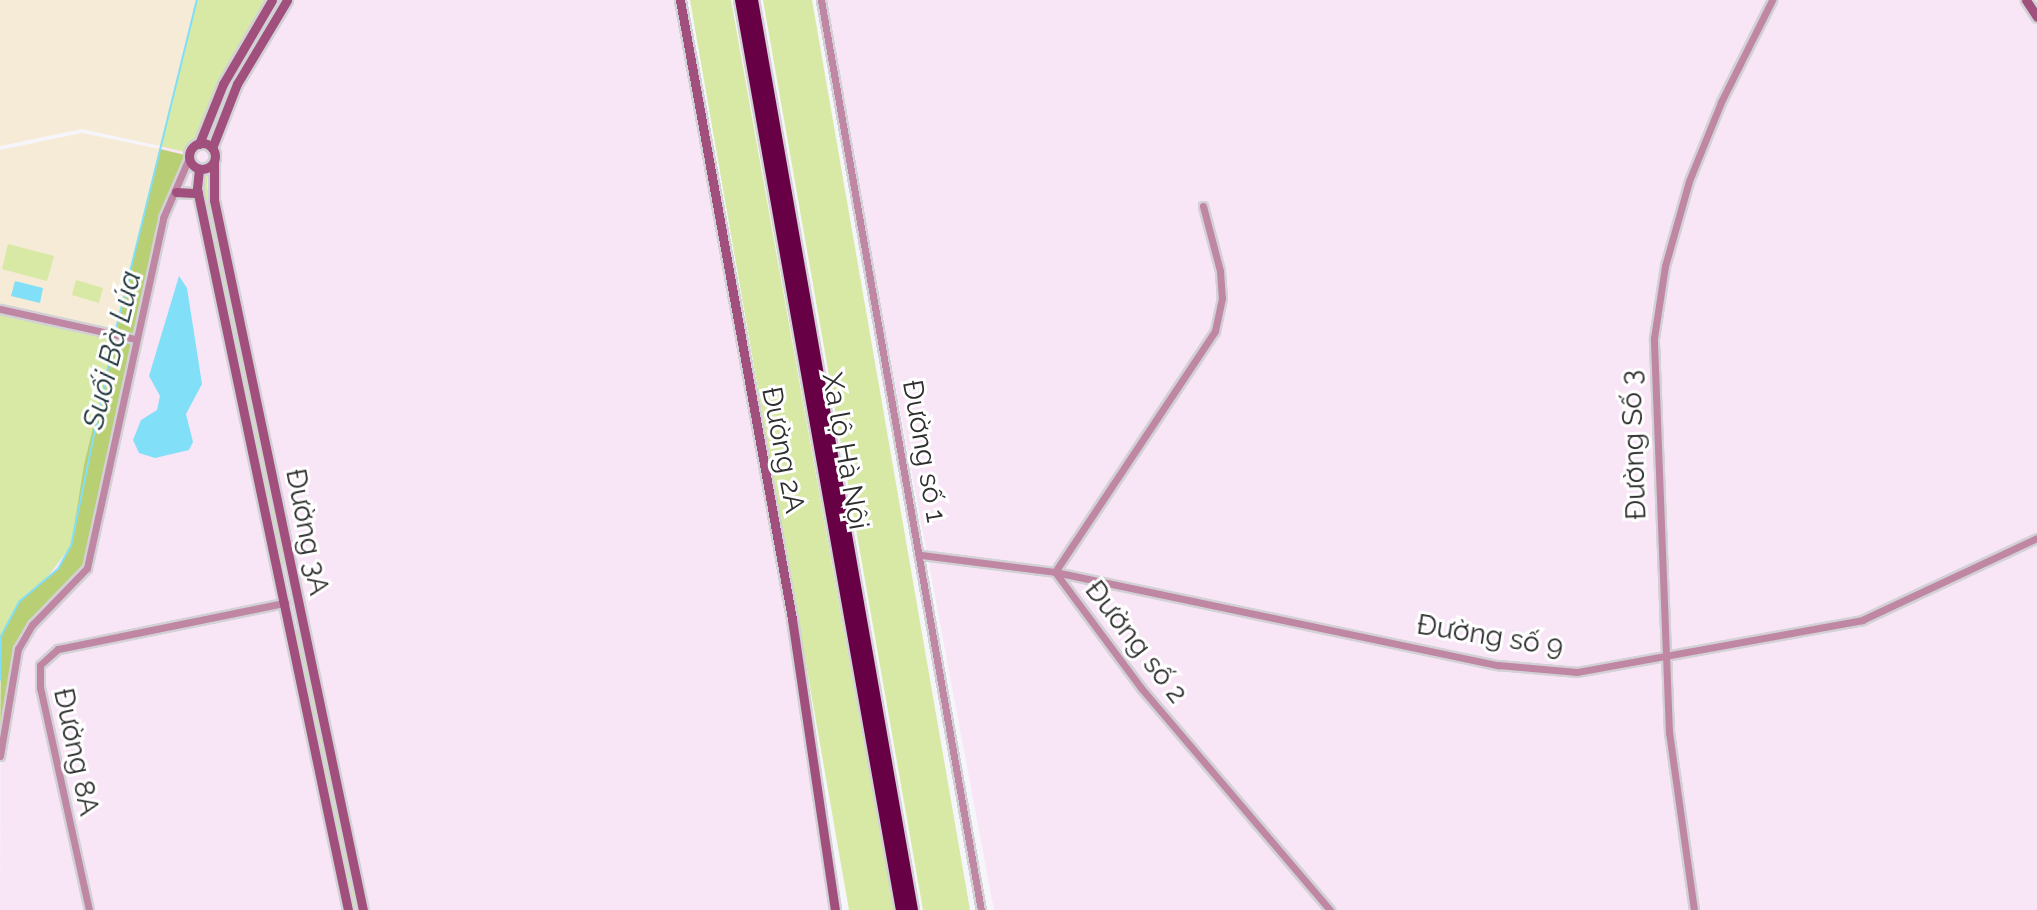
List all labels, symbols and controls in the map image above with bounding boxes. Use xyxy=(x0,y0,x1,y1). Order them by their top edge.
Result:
water label: Suối Bà Lúa xyxy=(75,267,149,433)
street label: Đường Số 3 xyxy=(1615,369,1653,521)
street label: Xa lộ Hà Nội xyxy=(815,370,875,532)
street label: Đường số 1 xyxy=(895,377,953,525)
street label: Đường 2A xyxy=(754,384,812,516)
street label: Đường 3A xyxy=(278,466,336,598)
street label: Đường số 2 xyxy=(1078,574,1194,710)
street label: Đường số 9 xyxy=(1414,608,1566,664)
street label: Đường 8A xyxy=(46,685,106,819)

